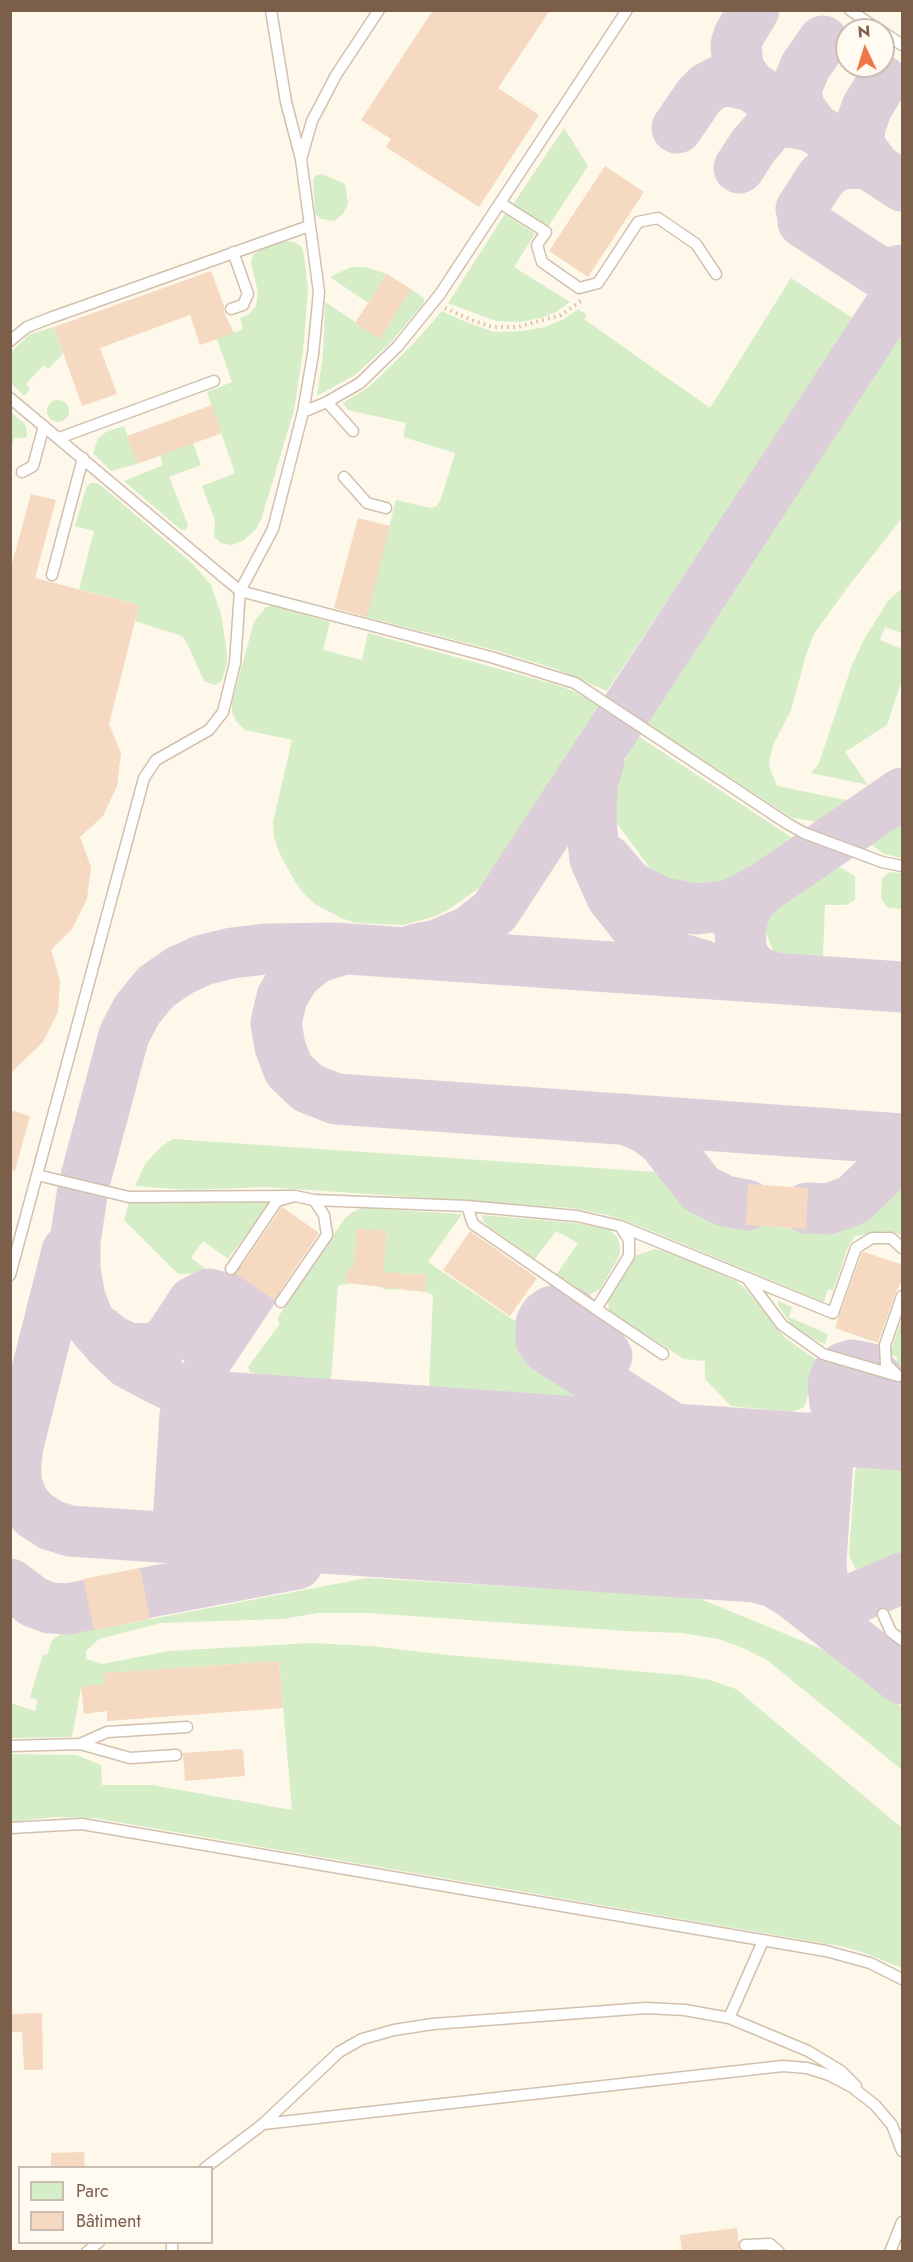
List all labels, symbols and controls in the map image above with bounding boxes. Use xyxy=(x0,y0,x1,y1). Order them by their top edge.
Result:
north arrow xyxy=(835,18,895,78)
text: N xyxy=(857,20,871,43)
legend xyxy=(18,2166,213,2244)
text: Parc xyxy=(76,2178,109,2204)
text: Bâtiment xyxy=(76,2208,141,2234)

